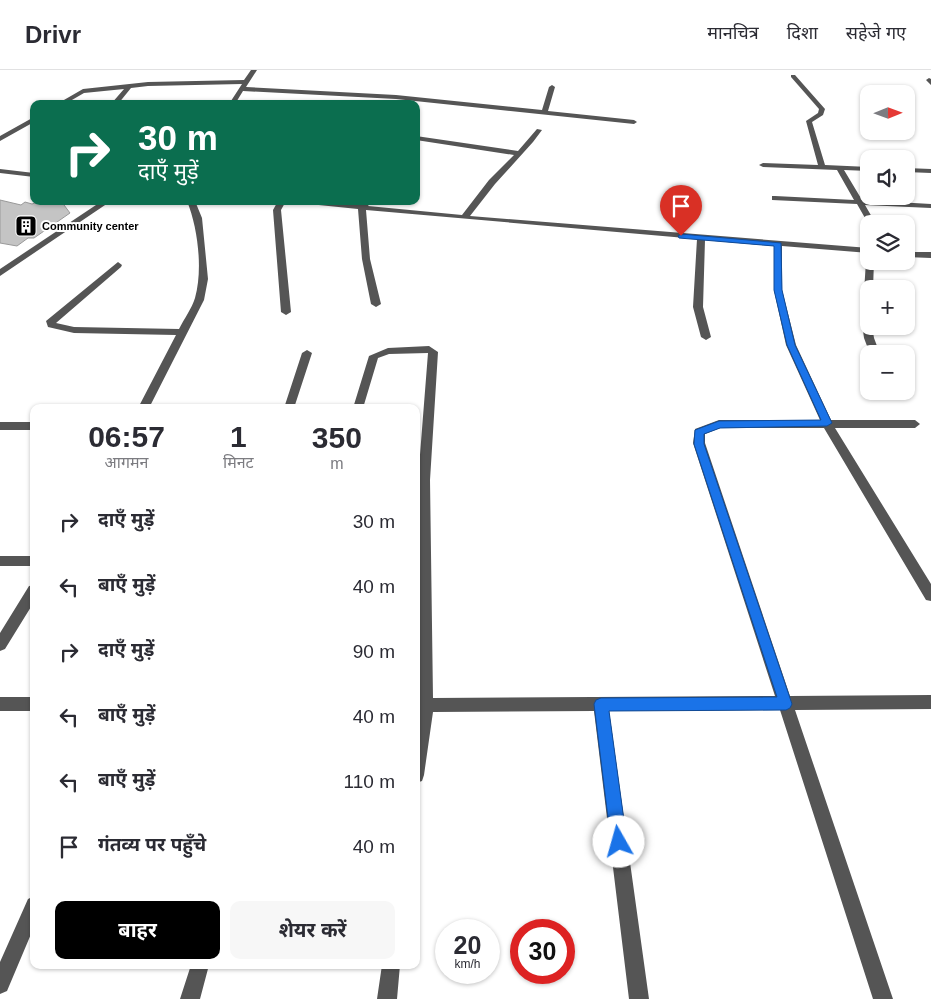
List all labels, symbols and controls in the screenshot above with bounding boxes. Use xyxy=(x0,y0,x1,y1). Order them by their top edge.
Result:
text: Drivr xyxy=(25,21,81,48)
text: मानचित्र xyxy=(707,23,759,43)
text: दिशा xyxy=(787,23,818,43)
text: सहेजे गए xyxy=(846,23,906,43)
north arrow xyxy=(860,85,915,140)
map controls xyxy=(860,85,915,400)
text: 30 m xyxy=(138,118,218,157)
icon: right xyxy=(55,120,120,185)
button: sound xyxy=(860,150,915,205)
text: दाएँ मुड़ें xyxy=(138,159,199,184)
pin xyxy=(660,185,702,236)
icon: arrive xyxy=(667,192,695,220)
building icon: Community center xyxy=(14,214,38,238)
button: layers xyxy=(860,215,915,270)
place label: Community center xyxy=(42,220,139,232)
button: + xyxy=(860,280,915,335)
button: − xyxy=(860,345,915,400)
text: 06:57 xyxy=(88,420,165,453)
text: 1 xyxy=(230,420,247,453)
text: 350 xyxy=(312,421,362,454)
text: आगमन xyxy=(105,454,148,471)
text: मिनट xyxy=(223,454,254,471)
text: m xyxy=(330,455,343,472)
icon: right xyxy=(55,508,83,536)
text: दाएँ मुड़ें xyxy=(98,509,154,530)
text: 30 m xyxy=(353,511,395,532)
icon: left xyxy=(55,573,83,601)
text: बाएँ मुड़ें xyxy=(98,574,155,595)
text: 40 m xyxy=(353,576,395,597)
icon: right xyxy=(55,638,83,666)
text: दाएँ मुड़ें xyxy=(98,639,154,660)
text: 90 m xyxy=(353,641,395,662)
icon: left xyxy=(55,703,83,731)
text: बाएँ मुड़ें xyxy=(98,704,155,725)
text: 40 m xyxy=(353,706,395,727)
icon: left xyxy=(55,768,83,796)
text: बाएँ मुड़ें xyxy=(98,769,155,790)
text: 110 m xyxy=(344,771,395,792)
position arrow xyxy=(592,815,644,867)
icon: arrive xyxy=(55,833,83,861)
text: गंतव्य पर पहुँचे xyxy=(98,834,206,855)
text: 40 m xyxy=(353,836,395,857)
button: बाहर xyxy=(55,901,220,959)
button: शेयर करें xyxy=(230,901,395,959)
speed limit sign: 30 xyxy=(510,919,575,984)
text: 20 xyxy=(454,931,481,959)
text: km/h xyxy=(454,957,481,971)

